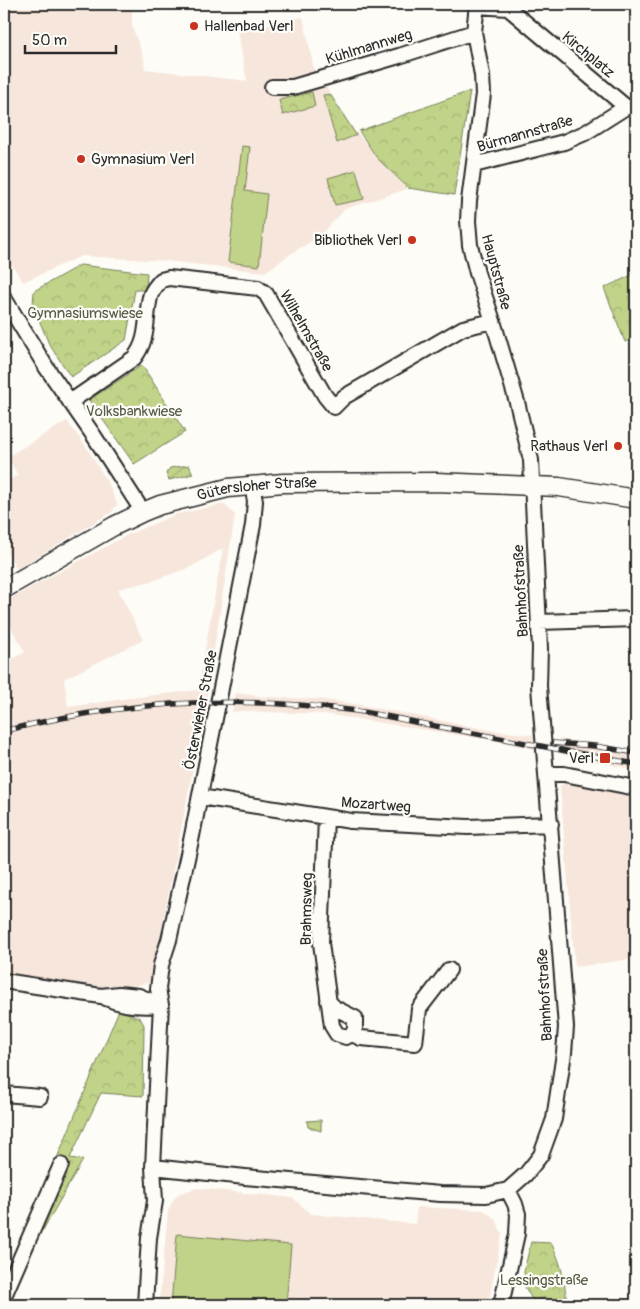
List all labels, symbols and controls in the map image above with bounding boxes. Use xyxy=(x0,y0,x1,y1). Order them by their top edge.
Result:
place label: Hallenbad Verl xyxy=(204,17,293,36)
marker: Hallenbad Verl xyxy=(188,20,200,32)
scale bar xyxy=(25,22,116,54)
street label: Kühlmannweg xyxy=(324,25,414,69)
street label: Kirchplatz xyxy=(558,28,618,83)
text: 50 m xyxy=(32,31,67,50)
street label: Bürmannstraße xyxy=(475,111,576,157)
place label: Gymnasium Verl xyxy=(91,150,195,169)
marker: Gymnasium Verl xyxy=(75,153,87,165)
place label: Bibliothek Verl xyxy=(314,231,402,250)
street label: Hauptstraße xyxy=(477,232,515,312)
marker: Bibliothek Verl xyxy=(406,234,418,246)
street label: Wilhelmstraße xyxy=(275,287,337,376)
park label: Gymnasiumswiese xyxy=(27,304,143,323)
park label: Volksbankwiese xyxy=(86,402,183,421)
place label: Rathaus Verl xyxy=(530,437,608,456)
marker: Rathaus Verl xyxy=(612,440,624,452)
street label: Gütersloher Straße xyxy=(195,473,317,505)
street label: Bahnhofstraße xyxy=(509,544,533,638)
street label: Österwieher Straße xyxy=(180,648,222,771)
place label: Verl xyxy=(569,749,594,768)
marker: Verl xyxy=(598,751,612,765)
street label: Mozartweg xyxy=(340,793,412,817)
street label: Brahmsweg xyxy=(297,872,317,946)
street label: Bahnhofstraße xyxy=(533,948,557,1042)
park label: Lessingstraße xyxy=(500,1271,589,1290)

